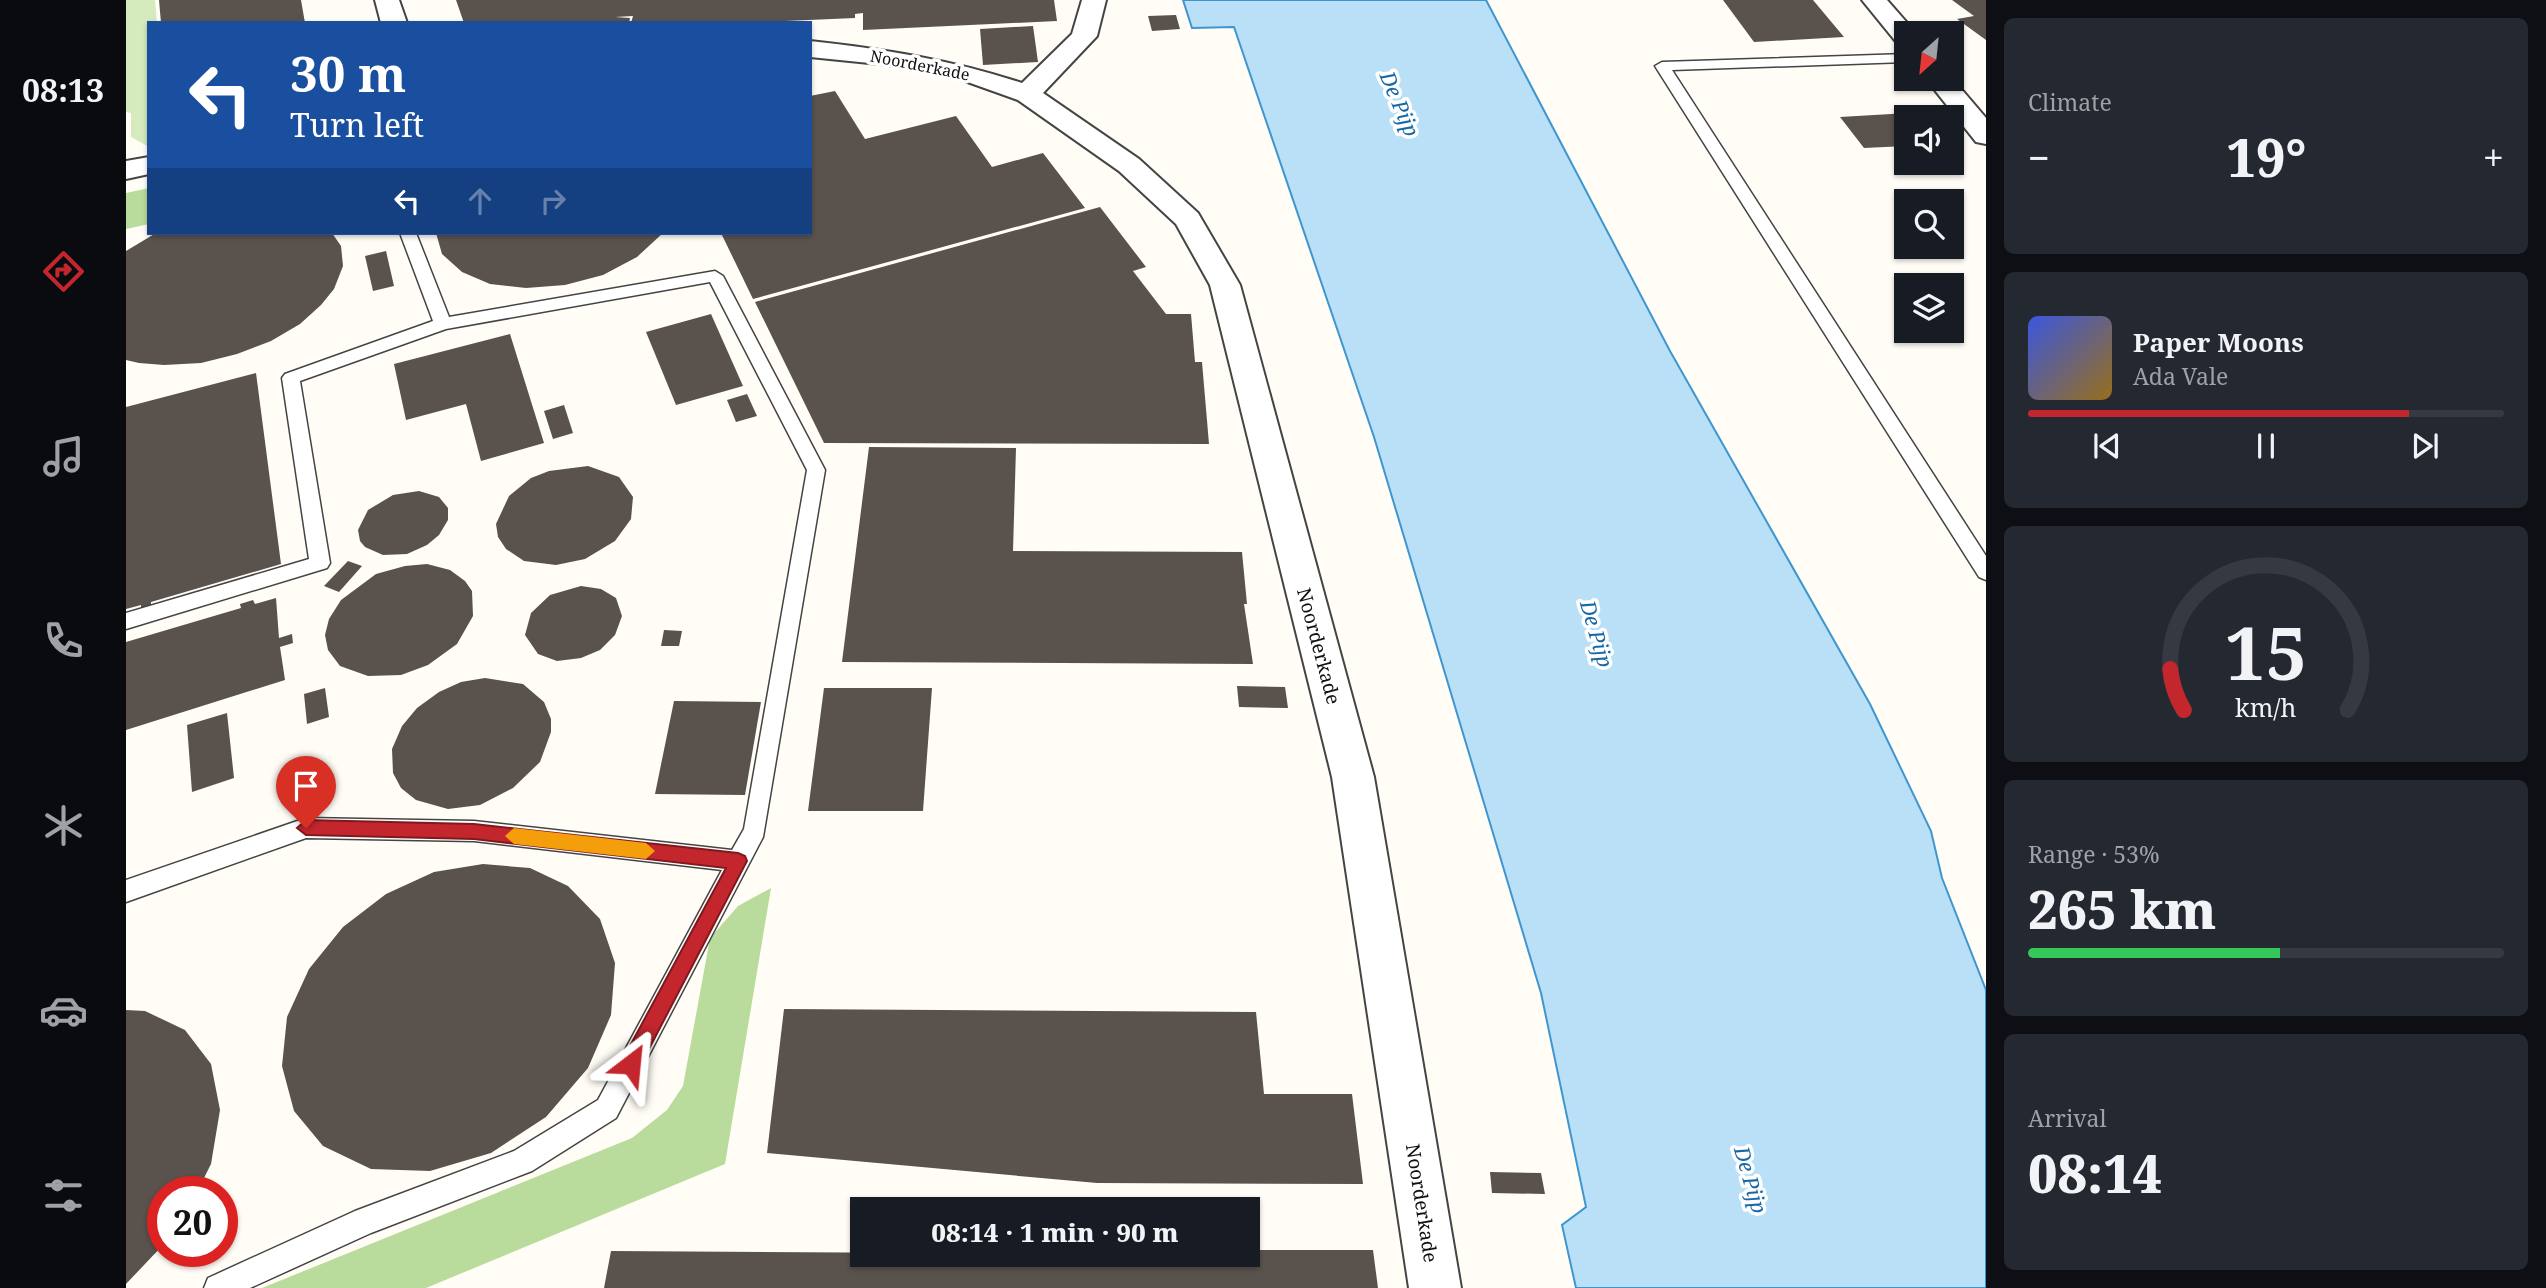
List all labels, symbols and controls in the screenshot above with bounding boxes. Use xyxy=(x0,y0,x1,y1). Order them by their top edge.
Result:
north arrow xyxy=(1894,21,1964,91)
map controls xyxy=(1894,21,1964,343)
text: 30 m xyxy=(290,40,406,106)
street label: Noorderkade xyxy=(868,45,972,85)
icon: left xyxy=(175,49,266,140)
water label: De Pijp xyxy=(1373,66,1426,141)
text: 08:13 xyxy=(22,68,104,111)
text: Climate xyxy=(2028,86,2112,118)
text: Turn left xyxy=(290,103,424,146)
button: sound xyxy=(1894,105,1964,175)
text: 19° xyxy=(2226,121,2306,192)
text: − xyxy=(2028,131,2050,183)
text: + xyxy=(2483,131,2504,183)
icon: left xyxy=(388,182,426,220)
icon: ahead xyxy=(461,182,499,220)
icon: right xyxy=(534,182,572,220)
button: search xyxy=(1894,189,1964,259)
icon: directions xyxy=(39,247,88,296)
button: layers xyxy=(1894,273,1964,343)
text: Paper Moons xyxy=(2133,324,2304,360)
text: Ada Vale xyxy=(2133,360,2228,392)
icon: previous xyxy=(2088,427,2126,465)
icon: pause xyxy=(2247,427,2285,465)
icon: next xyxy=(2406,427,2444,465)
icon: music xyxy=(39,432,88,481)
street label: Noorderkade xyxy=(1291,585,1347,707)
water label: De Pijp xyxy=(1574,596,1620,671)
text: 15 xyxy=(2225,602,2307,701)
icon: phone xyxy=(39,616,88,665)
text: km/h xyxy=(2235,690,2297,724)
pin xyxy=(276,756,336,828)
icon: arrive xyxy=(287,767,325,805)
icon: climate xyxy=(39,801,88,850)
text: Range · 53% xyxy=(2028,838,2160,870)
text: 265 km xyxy=(2028,873,2216,944)
icon: car xyxy=(39,986,88,1035)
position arrow xyxy=(594,1027,668,1101)
text: Arrival xyxy=(2028,1102,2107,1134)
text: 08:14 xyxy=(2028,1137,2162,1208)
street label: Noorderkade xyxy=(1400,1142,1444,1264)
water label: De Pijp xyxy=(1728,1142,1774,1217)
icon: filters xyxy=(39,1171,88,1220)
speed limit sign: 20 xyxy=(147,1176,238,1267)
text: 08:14 · 1 min · 90 m xyxy=(931,1214,1179,1250)

